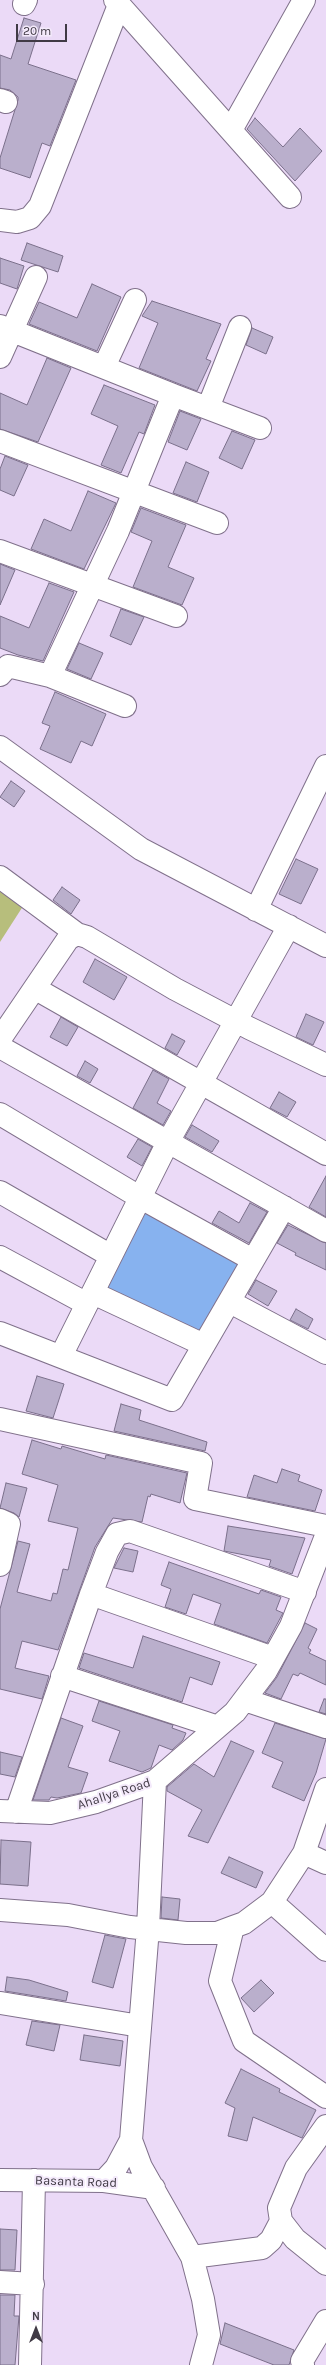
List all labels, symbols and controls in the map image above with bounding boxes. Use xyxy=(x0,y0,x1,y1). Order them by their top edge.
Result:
scale bar xyxy=(18,16,69,42)
text: 20 m xyxy=(23,24,51,38)
street label: Ahallya Road xyxy=(75,1775,153,1813)
street label: Basanta Road xyxy=(35,2173,117,2191)
north arrow xyxy=(16,2309,56,2349)
text: N xyxy=(32,2310,40,2323)

